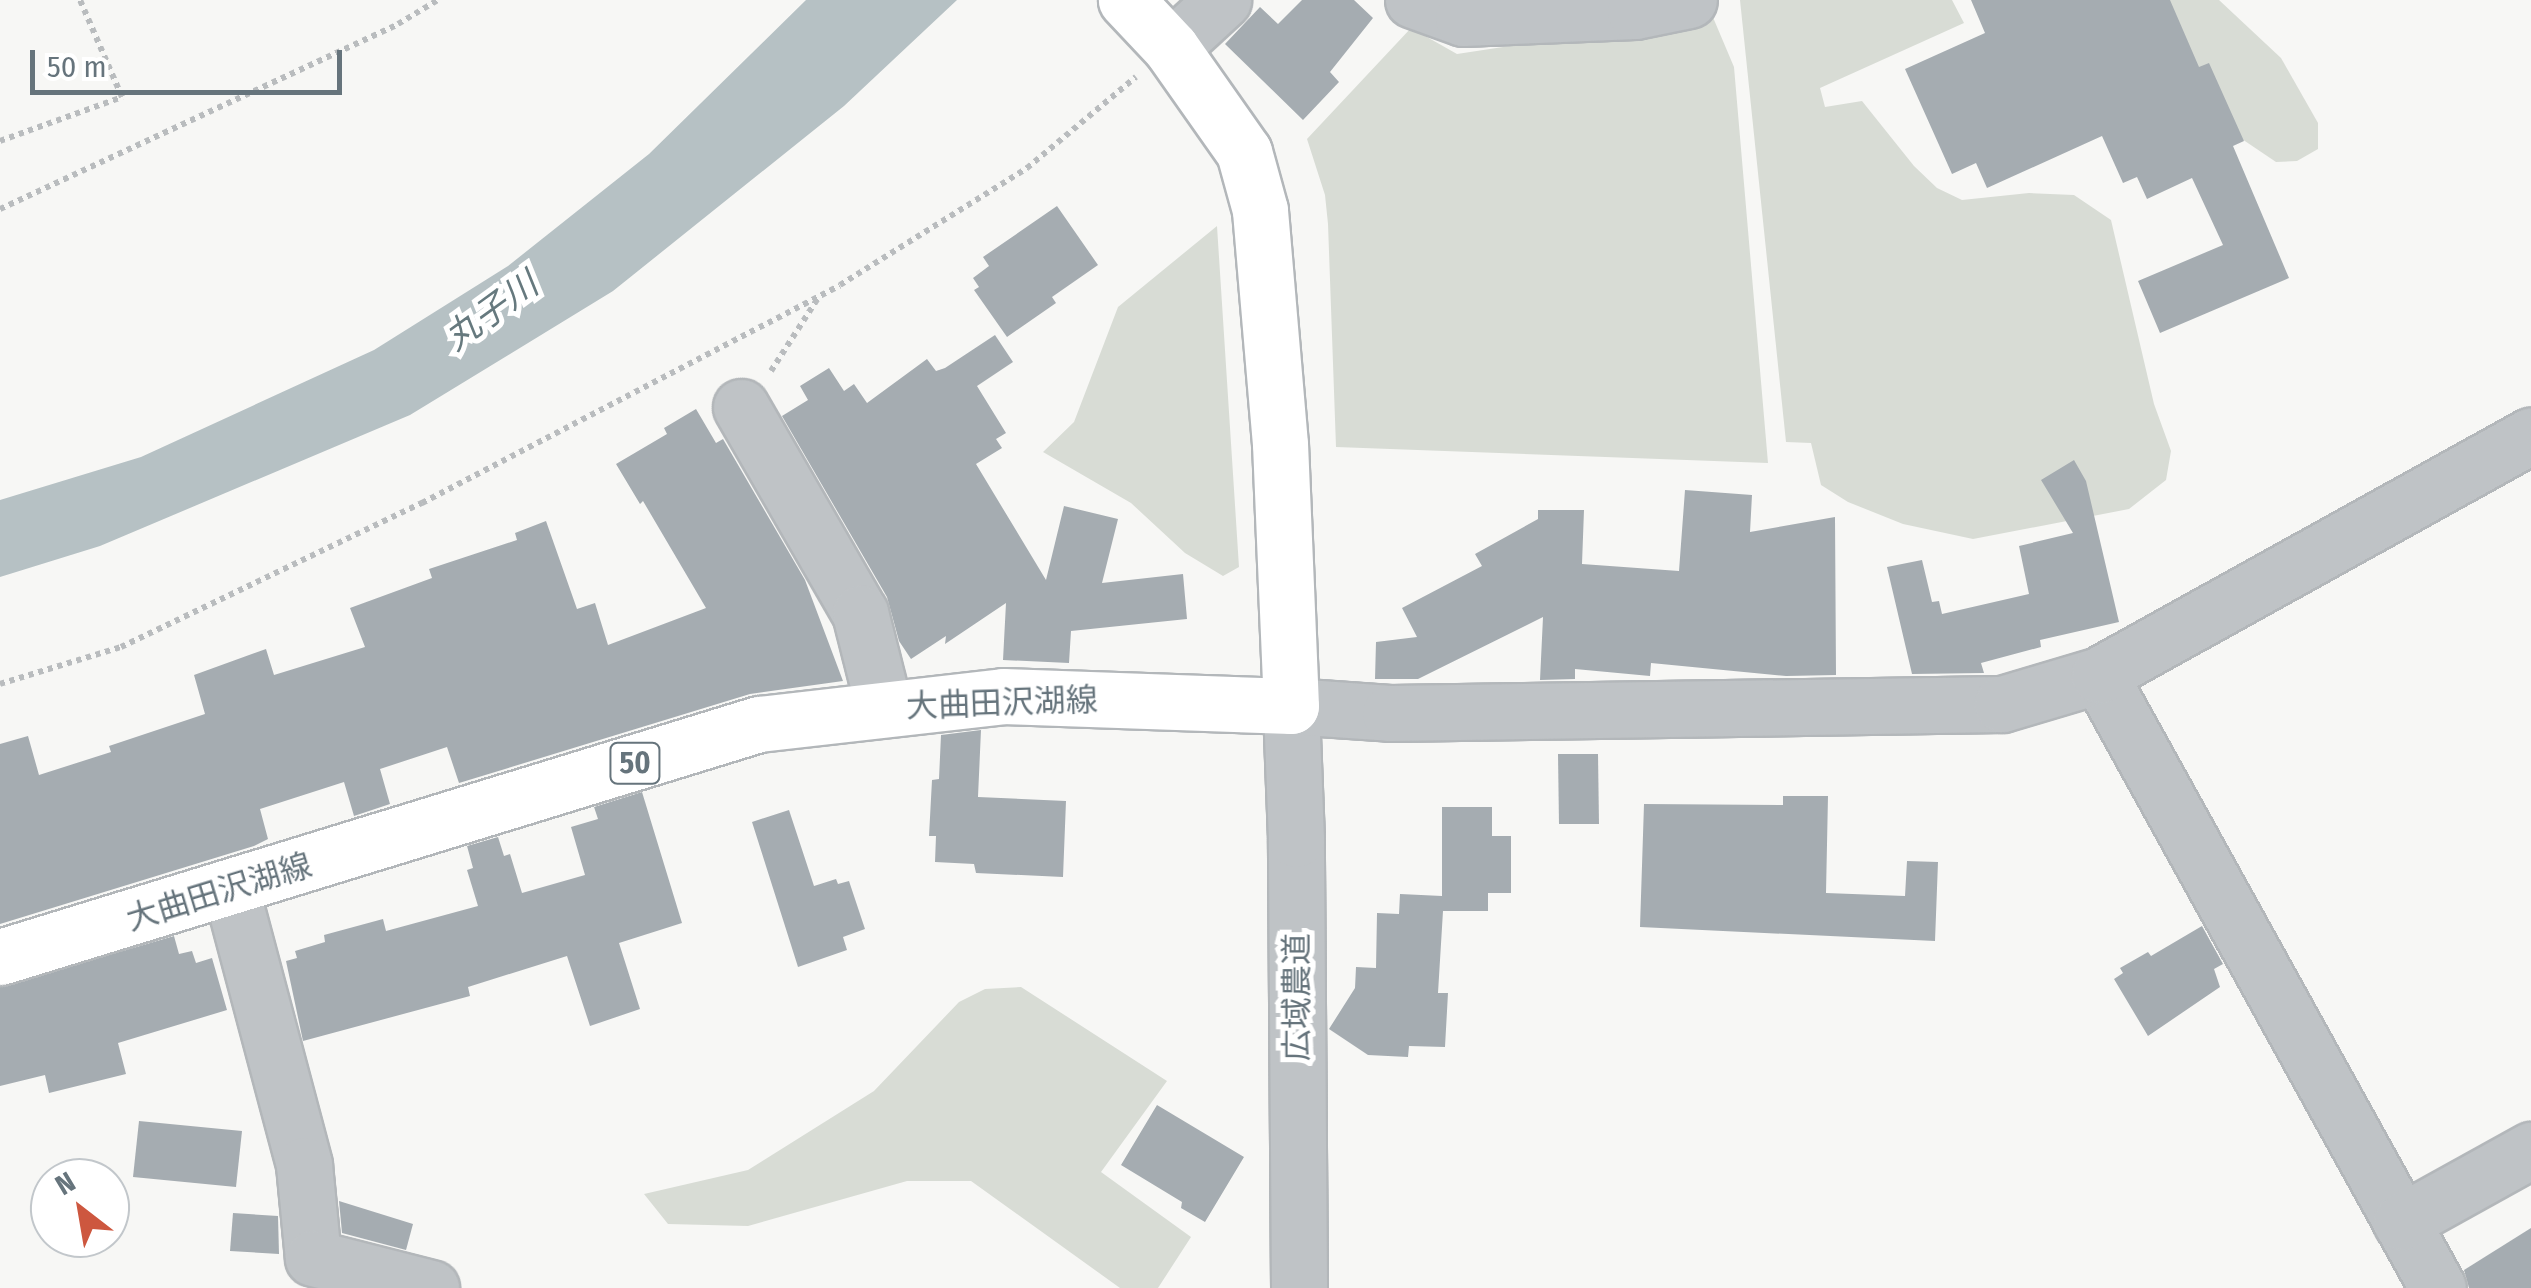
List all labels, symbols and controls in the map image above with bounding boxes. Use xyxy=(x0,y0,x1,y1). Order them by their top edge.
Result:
scale bar xyxy=(35,30,348,92)
text: 50 m xyxy=(47,49,107,85)
water label: 丸子川 xyxy=(436,263,546,359)
street label: 大曲田沢湖線 xyxy=(905,680,1099,726)
road number: 50 xyxy=(608,738,662,788)
street label: 大曲田沢湖線 xyxy=(122,846,316,938)
street label: 広域農道 xyxy=(1278,933,1316,1061)
north arrow xyxy=(30,1158,130,1258)
text: N xyxy=(50,1165,81,1202)

